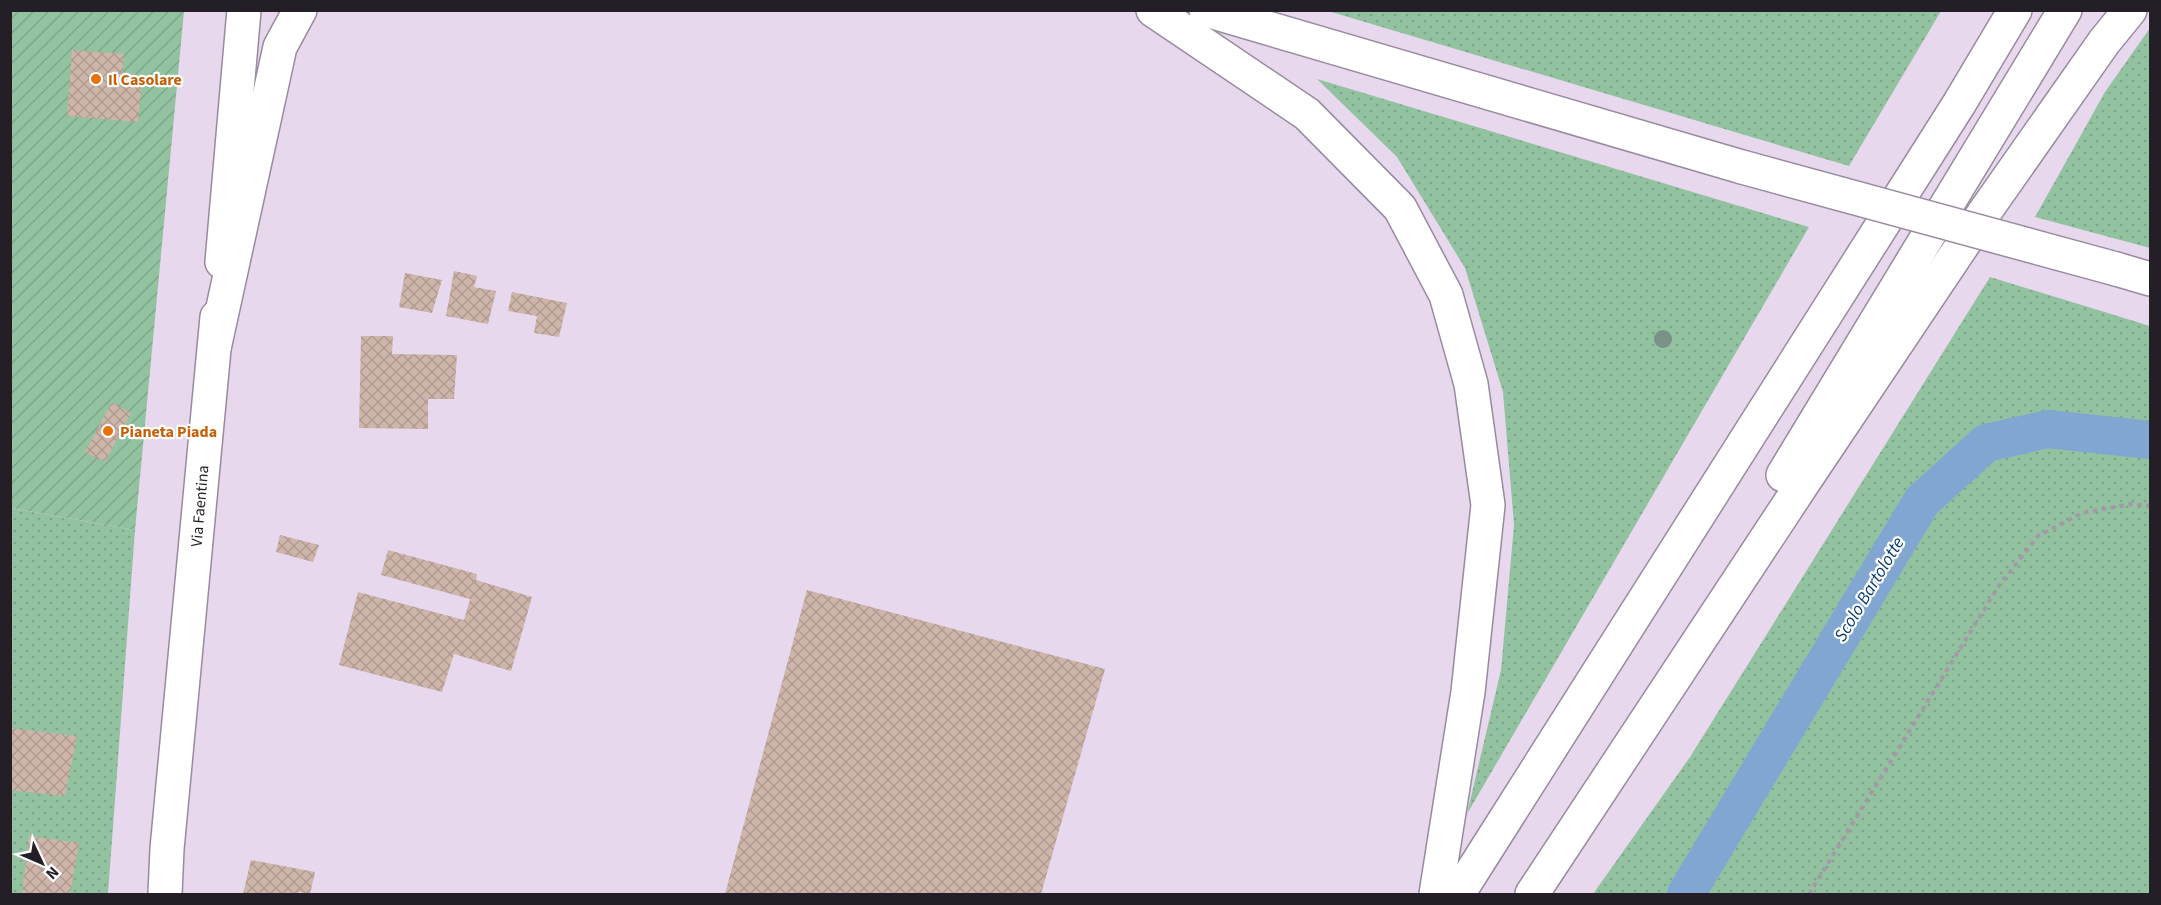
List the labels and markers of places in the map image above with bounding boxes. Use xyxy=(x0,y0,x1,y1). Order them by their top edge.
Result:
place label: Il Casolare xyxy=(108,69,182,91)
marker: Il Casolare xyxy=(89,72,103,86)
place label: Pianeta Piada xyxy=(120,421,217,443)
marker: Pianeta Piada xyxy=(101,424,115,438)

